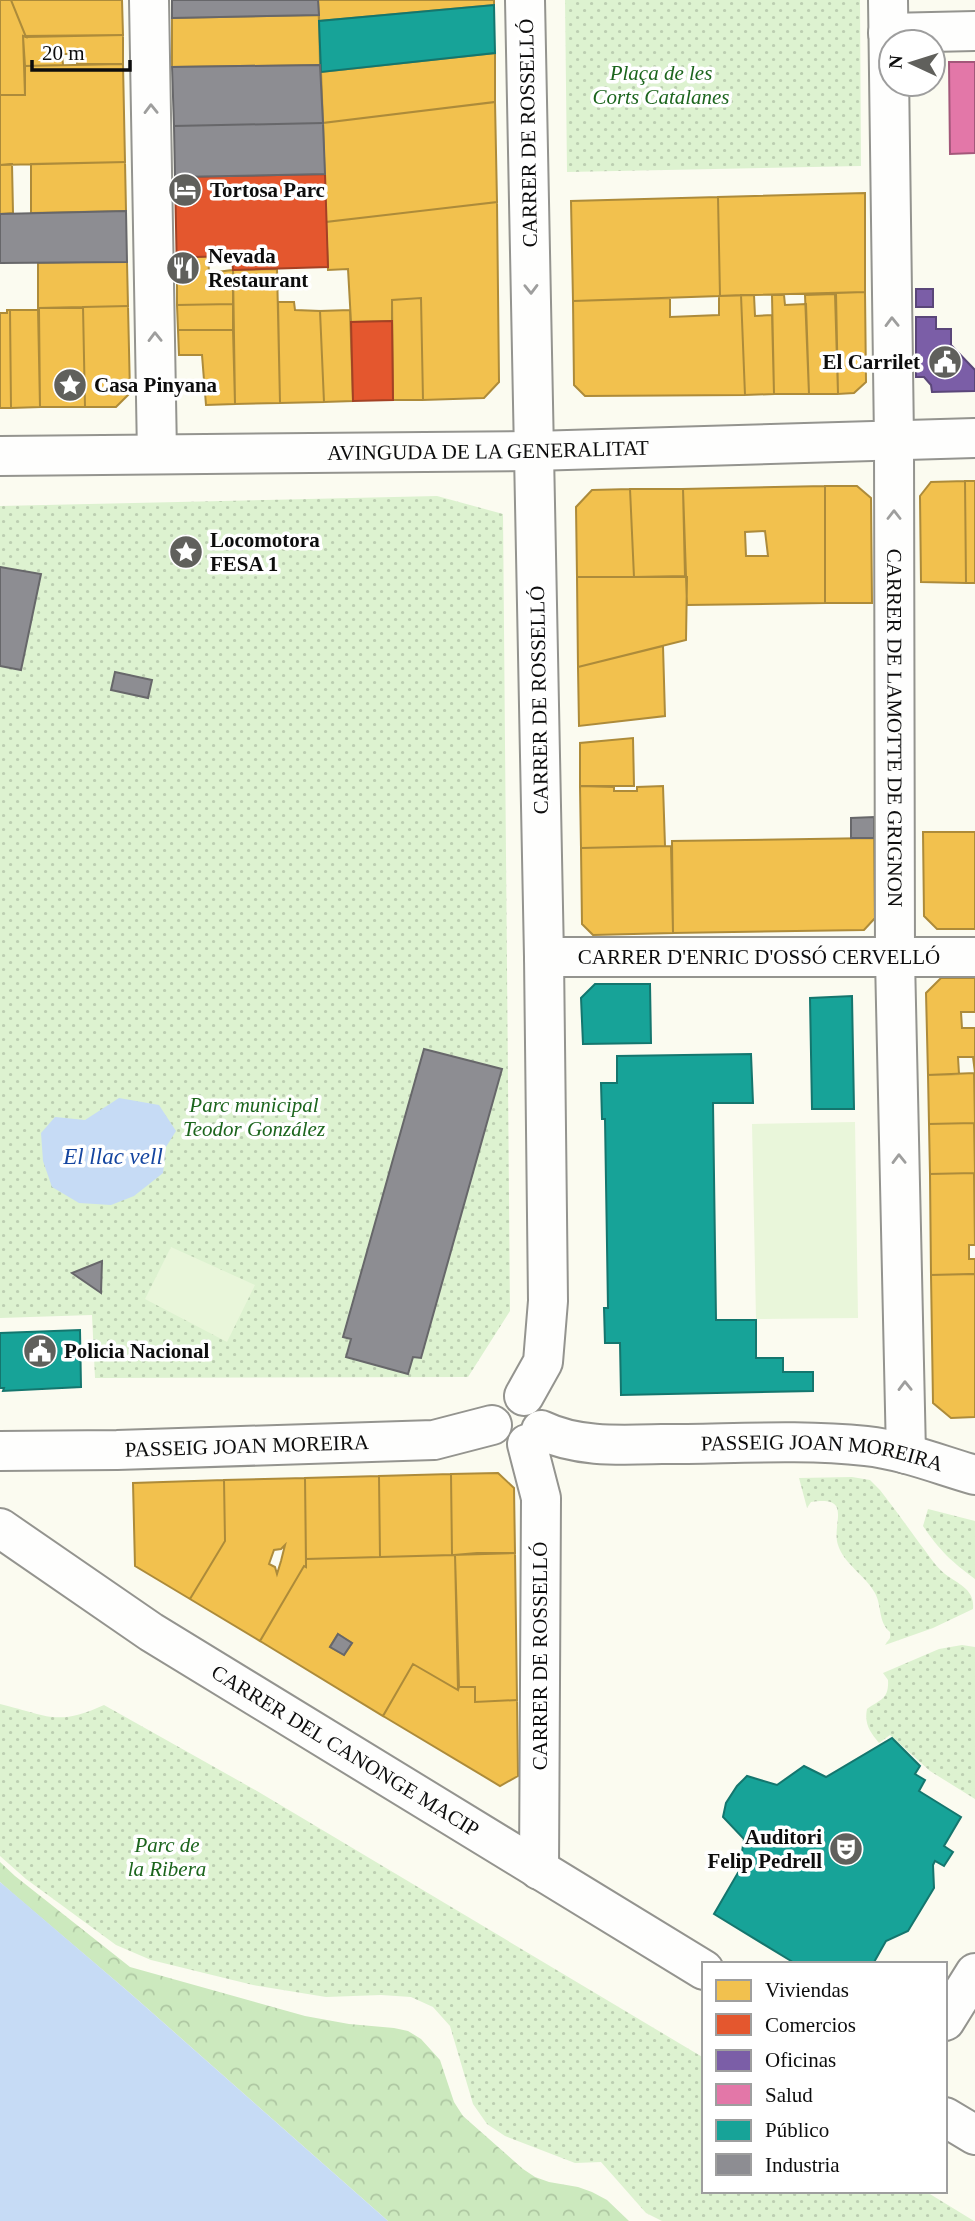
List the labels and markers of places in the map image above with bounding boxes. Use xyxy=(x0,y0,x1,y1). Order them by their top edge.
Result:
hotel icon: Tortosa Parc xyxy=(166,171,204,209)
place label: Tortosa Parc xyxy=(210,178,325,202)
place label: Nevada Restaurant xyxy=(208,244,308,292)
restaurant icon: Nevada Restaurant xyxy=(164,249,202,287)
public building icon: El Carrilet xyxy=(926,343,964,381)
place label: El Carrilet xyxy=(823,350,920,374)
place icon: Casa Pinyana xyxy=(51,366,89,404)
place label: Casa Pinyana xyxy=(94,373,218,397)
place label: Locomotora FESA 1 xyxy=(210,528,320,576)
place icon: Locomotora FESA 1 xyxy=(167,533,205,571)
public building icon: Policia Nacional xyxy=(21,1332,59,1370)
place label: Policia Nacional xyxy=(64,1339,209,1363)
place label: Auditori Felip Pedrell xyxy=(707,1825,822,1873)
theatre icon: Auditori Felip Pedrell xyxy=(827,1830,865,1868)

